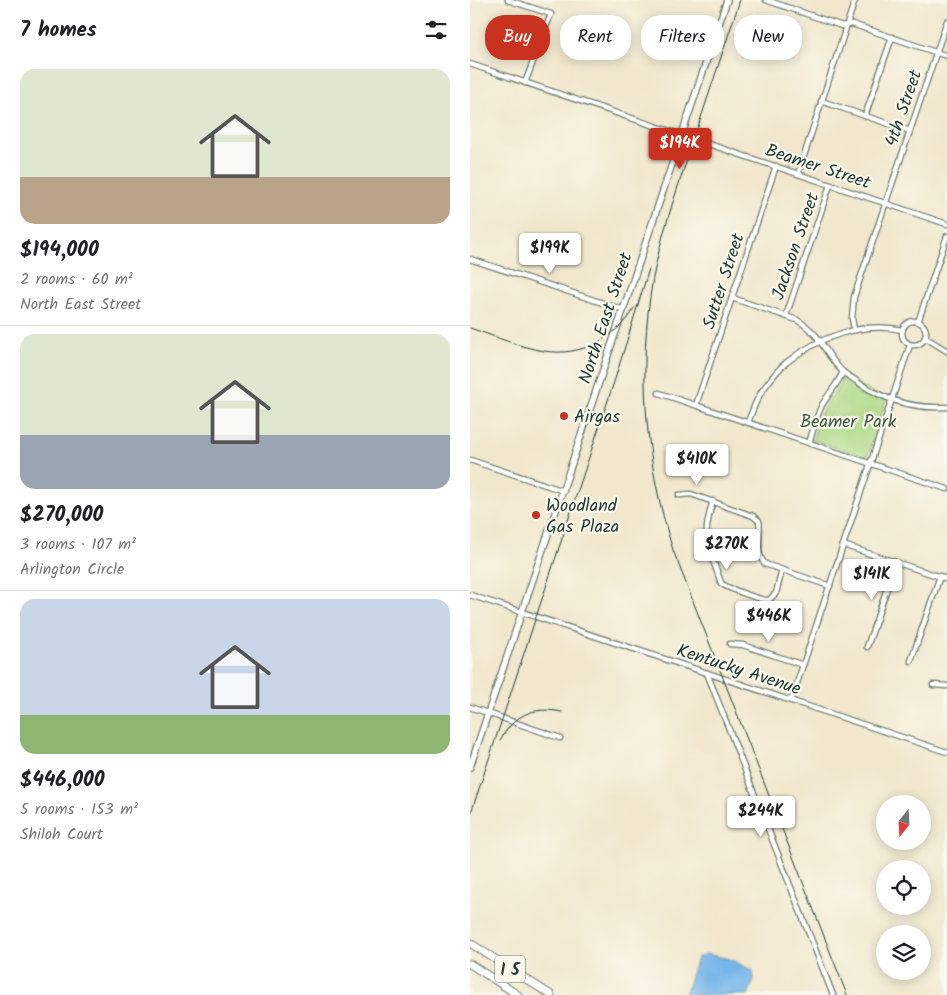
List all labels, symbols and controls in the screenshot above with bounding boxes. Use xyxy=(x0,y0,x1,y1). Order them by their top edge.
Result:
text: 7 homes xyxy=(20,14,97,47)
chip: Buy xyxy=(485,15,550,60)
chip: Rent xyxy=(560,15,631,60)
chip: Filters xyxy=(641,15,724,60)
chip: New xyxy=(734,15,802,60)
icon: filters xyxy=(422,16,450,44)
street label: 4th Street xyxy=(878,65,931,151)
icon: home xyxy=(190,101,280,191)
pin: $194K xyxy=(645,128,715,170)
text: $194K xyxy=(660,131,700,156)
street label: Beamer Street xyxy=(761,137,875,198)
street label: Jackson Street xyxy=(765,188,829,304)
street label: Sutter Street xyxy=(695,229,754,333)
pin: $199K xyxy=(515,232,585,275)
text: $194,000 xyxy=(20,234,99,267)
text: $199K xyxy=(530,236,570,261)
street label: North East Street xyxy=(572,248,642,388)
text: 2 rooms · 60 m² xyxy=(20,267,133,292)
text: North East Street xyxy=(20,292,141,317)
icon: home xyxy=(190,367,280,457)
place label: Airgas xyxy=(574,403,620,432)
park label: Beamer Park xyxy=(800,408,897,437)
marker: Airgas xyxy=(558,410,570,422)
pin: $410K xyxy=(662,444,732,486)
text: $410K xyxy=(677,447,717,472)
place label: Woodland Gas Plaza xyxy=(546,492,619,542)
text: $270,000 xyxy=(20,499,103,532)
marker: Woodland Gas Plaza xyxy=(530,509,542,521)
pin: $270K xyxy=(692,528,762,571)
text: 3 rooms · 107 m² xyxy=(20,532,136,557)
text: $270K xyxy=(705,532,749,557)
text: Arlington Circle xyxy=(20,557,124,582)
pin: $141K xyxy=(837,558,907,601)
text: $141K xyxy=(853,562,891,587)
pin: $446K xyxy=(734,600,804,643)
text: $446K xyxy=(746,604,792,629)
icon: home xyxy=(190,632,280,722)
street label: Kentucky Avenue xyxy=(673,637,804,704)
text: $446,000 xyxy=(20,764,105,797)
north arrow xyxy=(876,795,931,850)
map controls xyxy=(876,795,931,980)
pin: $244K xyxy=(726,796,796,838)
text: 5 rooms · 153 m² xyxy=(20,797,138,822)
text: $244K xyxy=(738,799,784,824)
text: Shiloh Court xyxy=(20,822,103,847)
button: locate xyxy=(876,860,931,915)
button: layers xyxy=(876,925,931,980)
road number: I 5 xyxy=(495,956,525,982)

